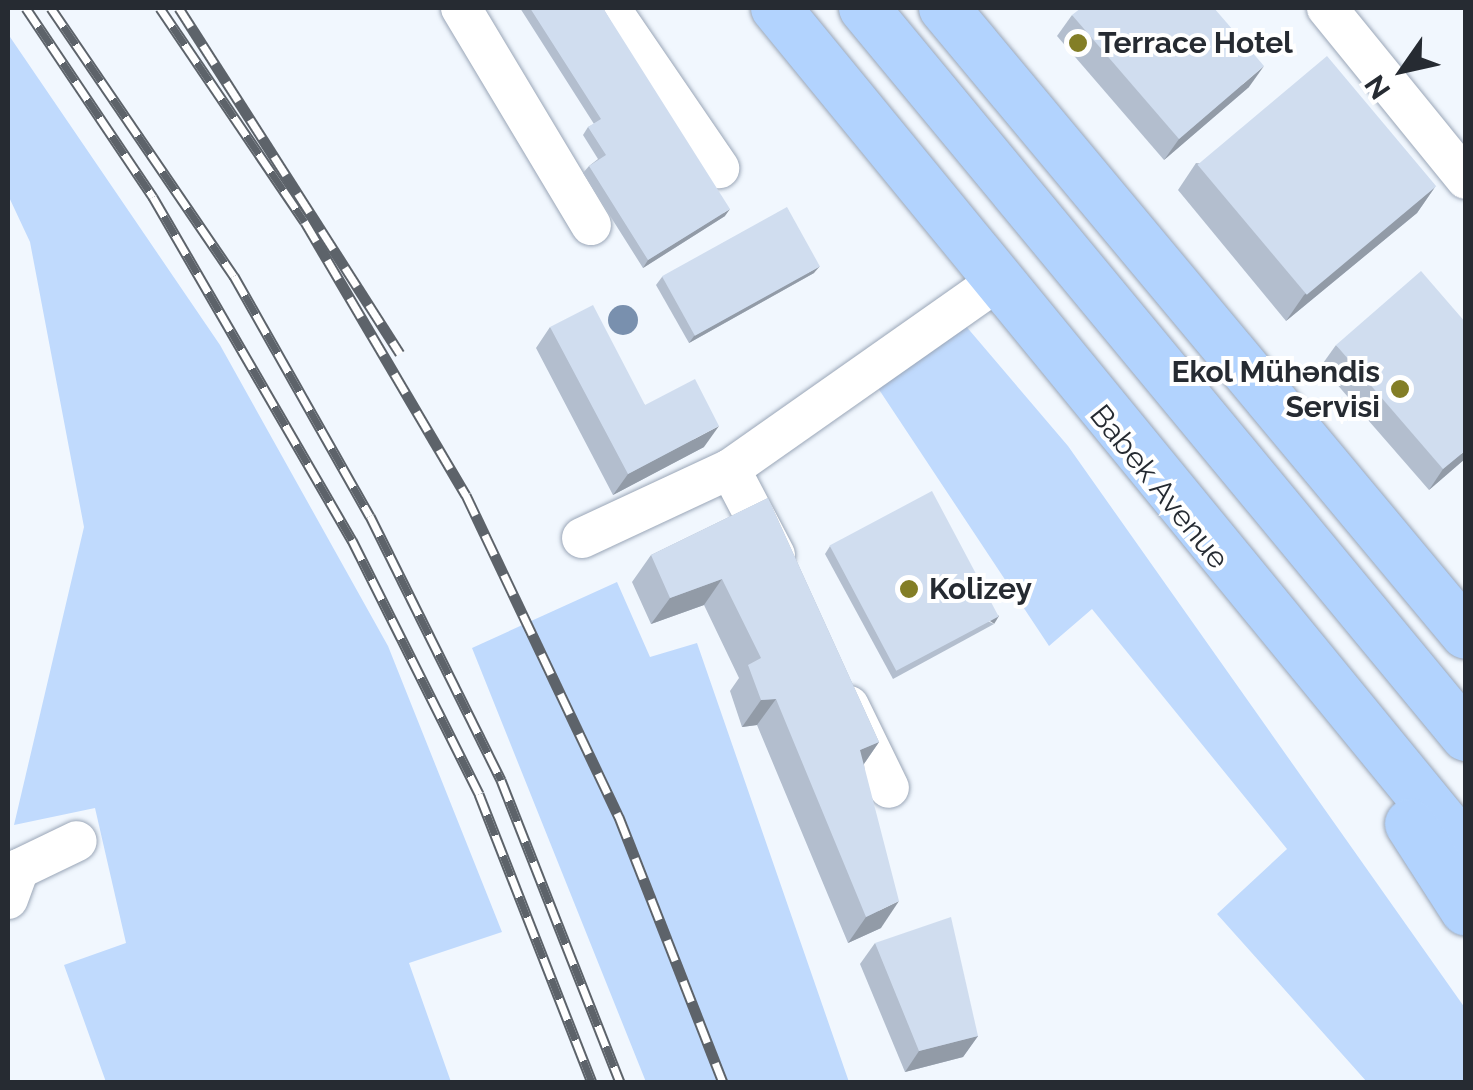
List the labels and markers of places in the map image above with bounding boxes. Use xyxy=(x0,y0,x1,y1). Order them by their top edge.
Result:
place label: Terrace Hotel xyxy=(1098,25,1293,61)
marker: Terrace Hotel xyxy=(1067,32,1089,54)
place label: Ekol Mühəndis Servisi xyxy=(1171,354,1380,424)
marker: Ekol Mühəndis Servisi xyxy=(1389,378,1411,400)
place label: Kolizey xyxy=(929,571,1032,607)
marker: Kolizey xyxy=(898,578,920,600)

